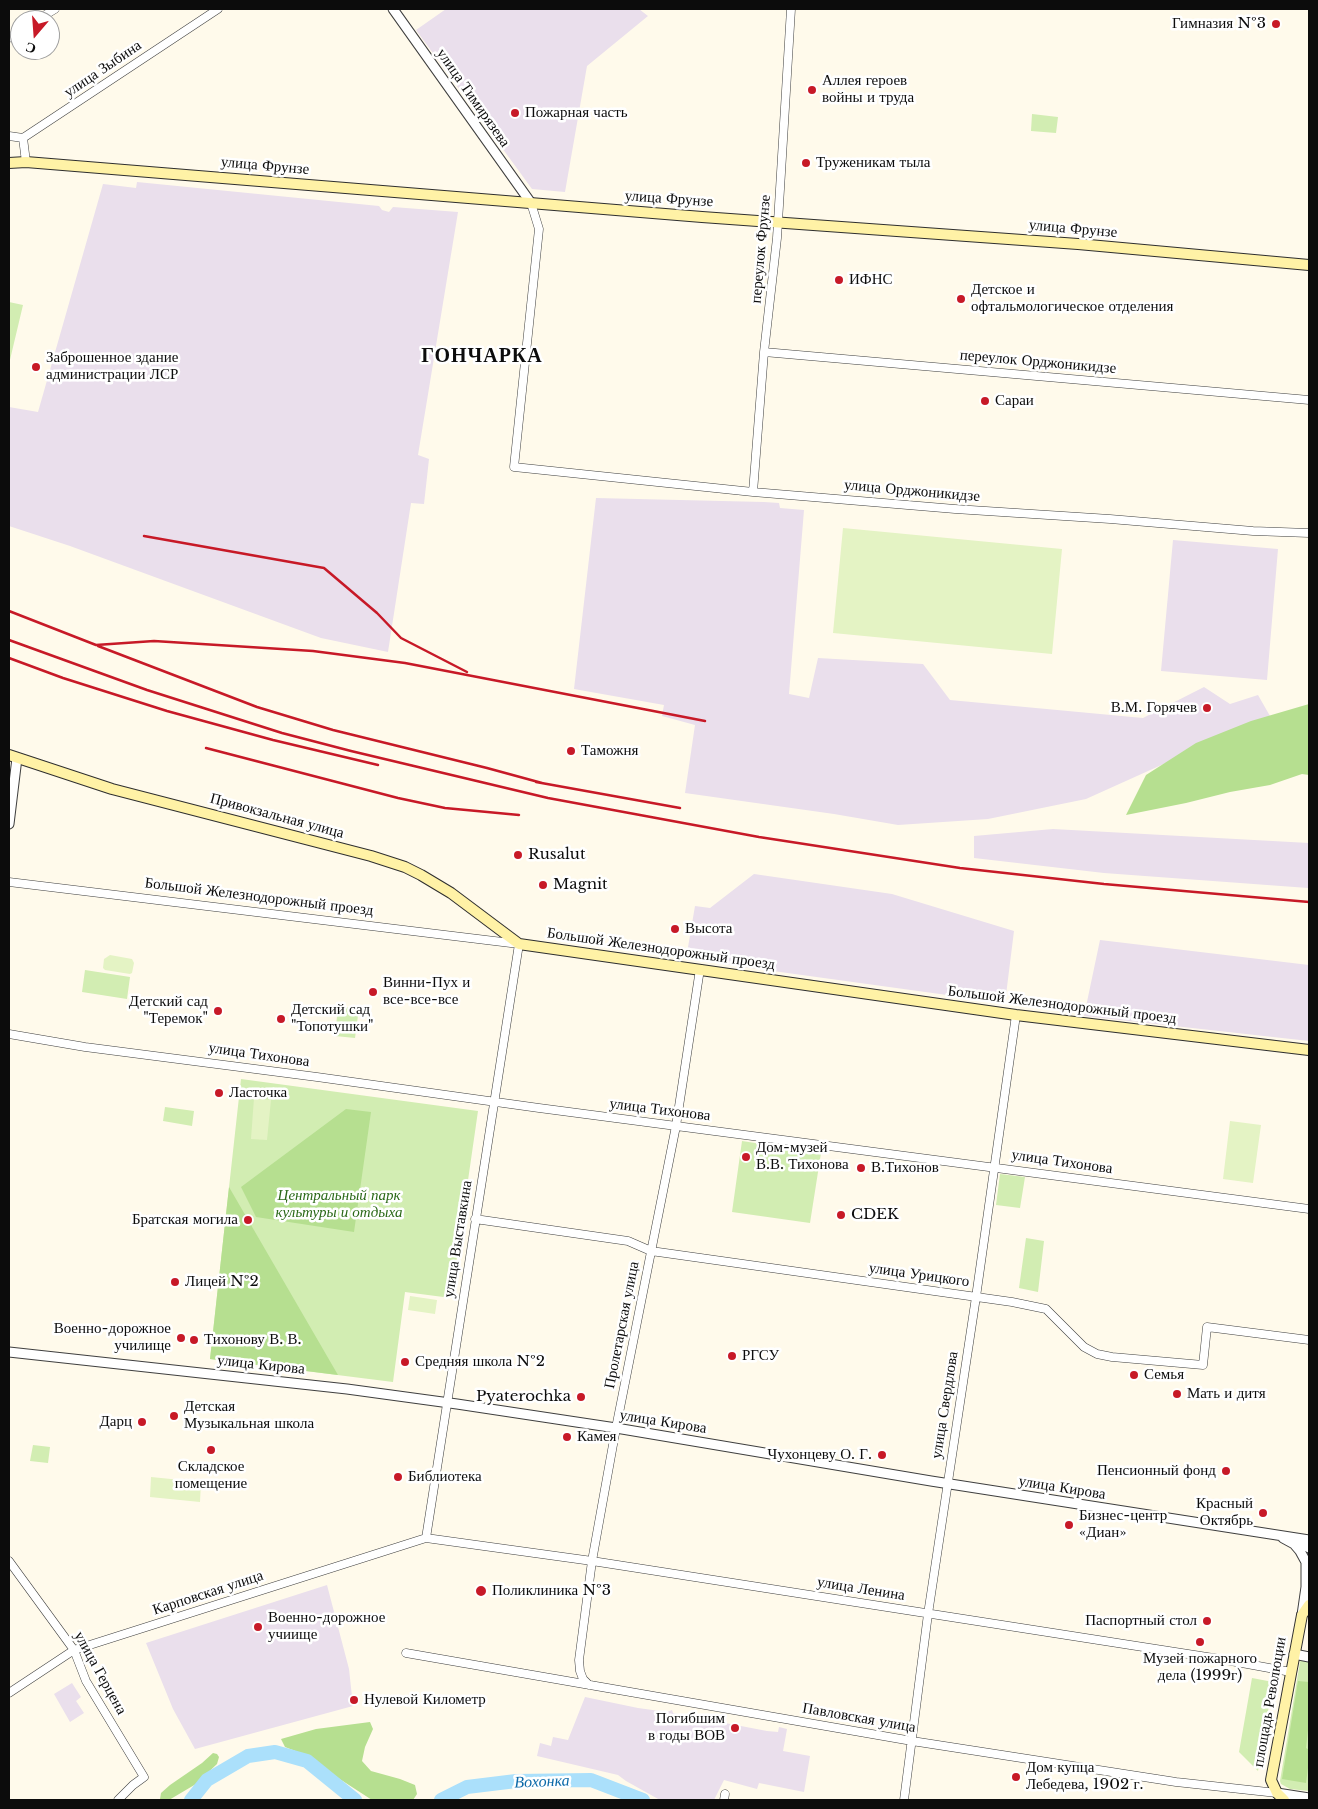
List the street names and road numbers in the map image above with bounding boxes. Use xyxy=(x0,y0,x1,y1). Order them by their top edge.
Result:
street label: улица Зыбина xyxy=(61,37,145,101)
street label: улица Тимирязева xyxy=(432,45,514,151)
street label: улица Фрунзе xyxy=(220,153,310,179)
street label: улица Фрунзе xyxy=(624,187,714,211)
street label: переулок Фрунзе xyxy=(747,194,775,304)
street label: улица Фрунзе xyxy=(1028,216,1118,242)
street label: переулок Орджоникидзе xyxy=(959,346,1117,378)
street label: улица Орджоникидзе xyxy=(843,476,981,506)
street label: Привокзальная улица xyxy=(208,789,346,843)
street label: Большой Железнодорожный проезд xyxy=(144,874,374,920)
street label: Большой Железнодорожный проезд xyxy=(546,924,776,974)
street label: Большой Железнодорожный проезд xyxy=(947,982,1177,1028)
street label: улица Тихонова xyxy=(207,1039,311,1071)
street label: улица Тихонова xyxy=(608,1095,712,1125)
street label: улица Тихонова xyxy=(1010,1146,1114,1178)
street label: улица Выставкина xyxy=(440,1179,476,1299)
street label: улица Урицкого xyxy=(867,1259,971,1291)
street label: Пролетарская улица xyxy=(601,1260,643,1390)
street label: улица Свердлова xyxy=(928,1350,962,1460)
street label: улица Кирова xyxy=(216,1351,306,1379)
street label: улица Кирова xyxy=(618,1406,708,1438)
street label: улица Кирова xyxy=(1017,1472,1107,1504)
street label: Карповская улица xyxy=(150,1567,266,1619)
street label: улица Ленина xyxy=(816,1573,906,1605)
street label: улица Герцена xyxy=(70,1628,130,1718)
street label: площадь Революции xyxy=(1250,1636,1290,1768)
street label: Павловская улица xyxy=(801,1699,917,1737)

